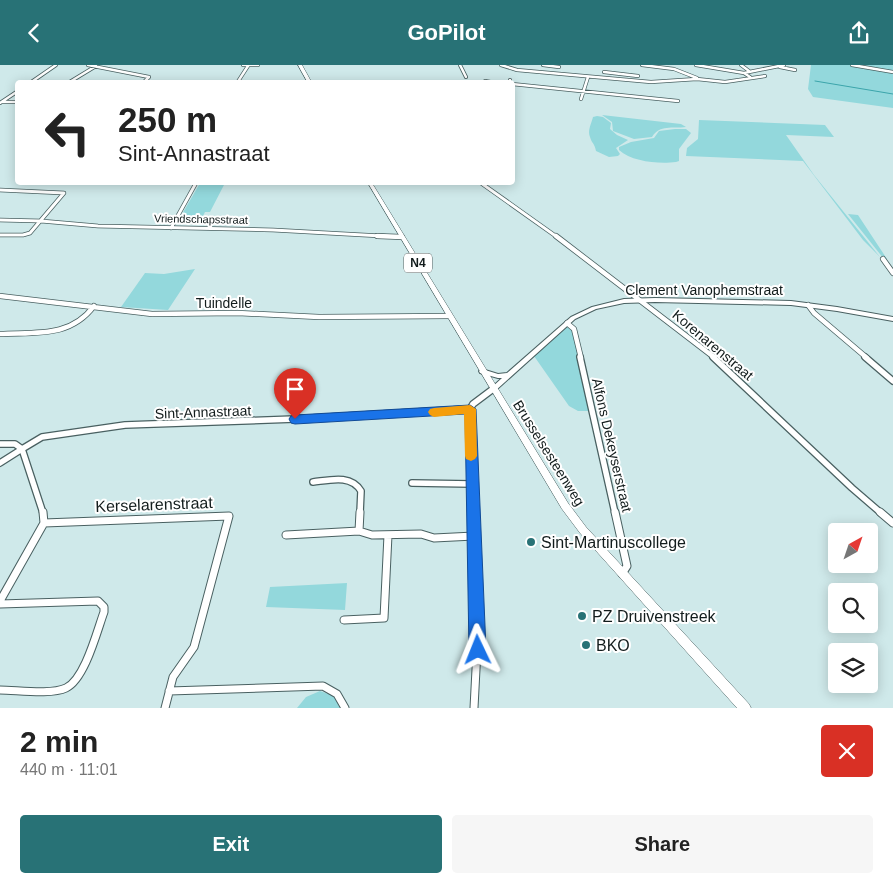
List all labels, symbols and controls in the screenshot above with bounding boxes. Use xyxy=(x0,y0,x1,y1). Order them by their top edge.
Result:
icon: back xyxy=(20,19,48,47)
icon: share xyxy=(845,19,873,47)
text: GoPilot xyxy=(407,20,486,45)
icon: left xyxy=(35,100,100,165)
text: 250 m xyxy=(118,100,217,139)
text: Sint-Annastraat xyxy=(118,141,270,166)
street label: Vriendschapsstraat xyxy=(154,212,248,226)
road number: N4 xyxy=(404,253,432,273)
street label: Clement Vanophemstraat xyxy=(625,282,783,298)
street label: Tuindelle xyxy=(196,295,252,311)
street label: Korenarenstraat xyxy=(669,307,757,383)
pin xyxy=(274,368,316,419)
icon: arrive xyxy=(281,375,309,403)
street label: Alfons Dekeyserstraat xyxy=(589,376,635,514)
street label: Brusselsesteenweg xyxy=(510,397,588,509)
street label: Sint-Annastraat xyxy=(155,402,252,422)
street label: Kerselarenstraat xyxy=(95,494,214,515)
north arrow xyxy=(828,523,878,573)
map controls xyxy=(828,523,878,693)
place label: Sint-Martinuscollege xyxy=(541,534,686,551)
marker: Sint-Martinuscollege xyxy=(525,536,537,548)
button: search xyxy=(828,583,878,633)
place label: PZ Druivenstreek xyxy=(592,608,717,625)
marker: PZ Druivenstreek xyxy=(576,610,588,622)
position arrow xyxy=(451,623,503,675)
place label: BKO xyxy=(596,637,630,654)
marker: BKO xyxy=(580,639,592,651)
button: layers xyxy=(828,643,878,693)
text: 2 min xyxy=(20,725,98,758)
button: close xyxy=(821,725,873,777)
text: 440 m · 11:01 xyxy=(20,761,118,778)
button: Exit xyxy=(20,815,442,873)
button: Share xyxy=(452,815,873,873)

